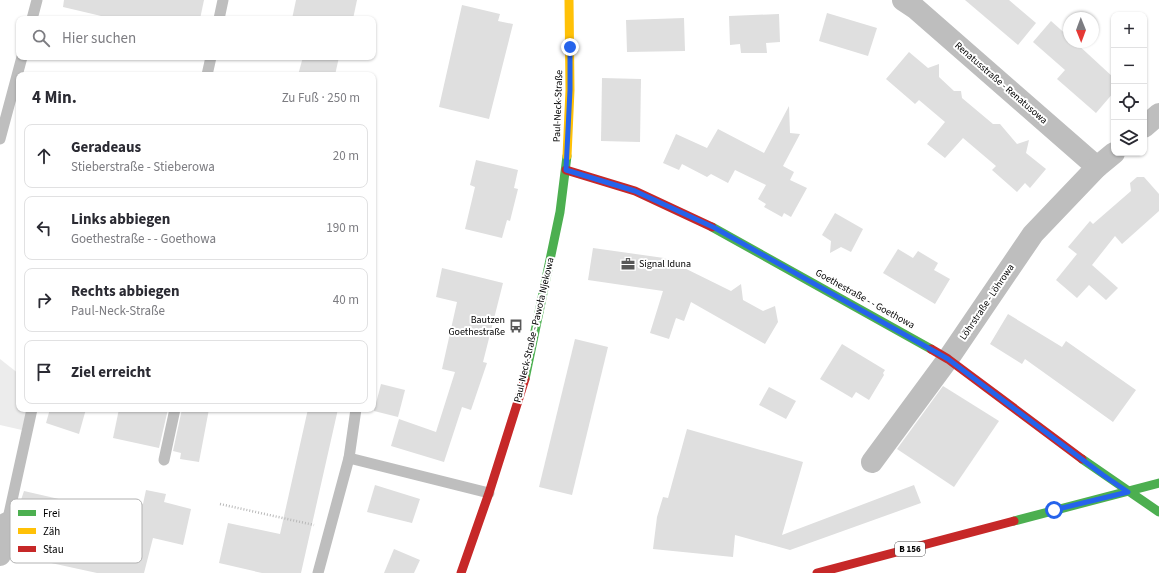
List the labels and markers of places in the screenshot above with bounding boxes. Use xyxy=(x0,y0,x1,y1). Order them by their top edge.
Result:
office icon: Signal Iduna xyxy=(620,256,636,272)
place label: Signal Iduna xyxy=(639,257,691,271)
place label: Bautzen Goethestraße xyxy=(448,313,505,339)
bus stop icon: Bautzen Goethestraße xyxy=(508,318,524,334)

